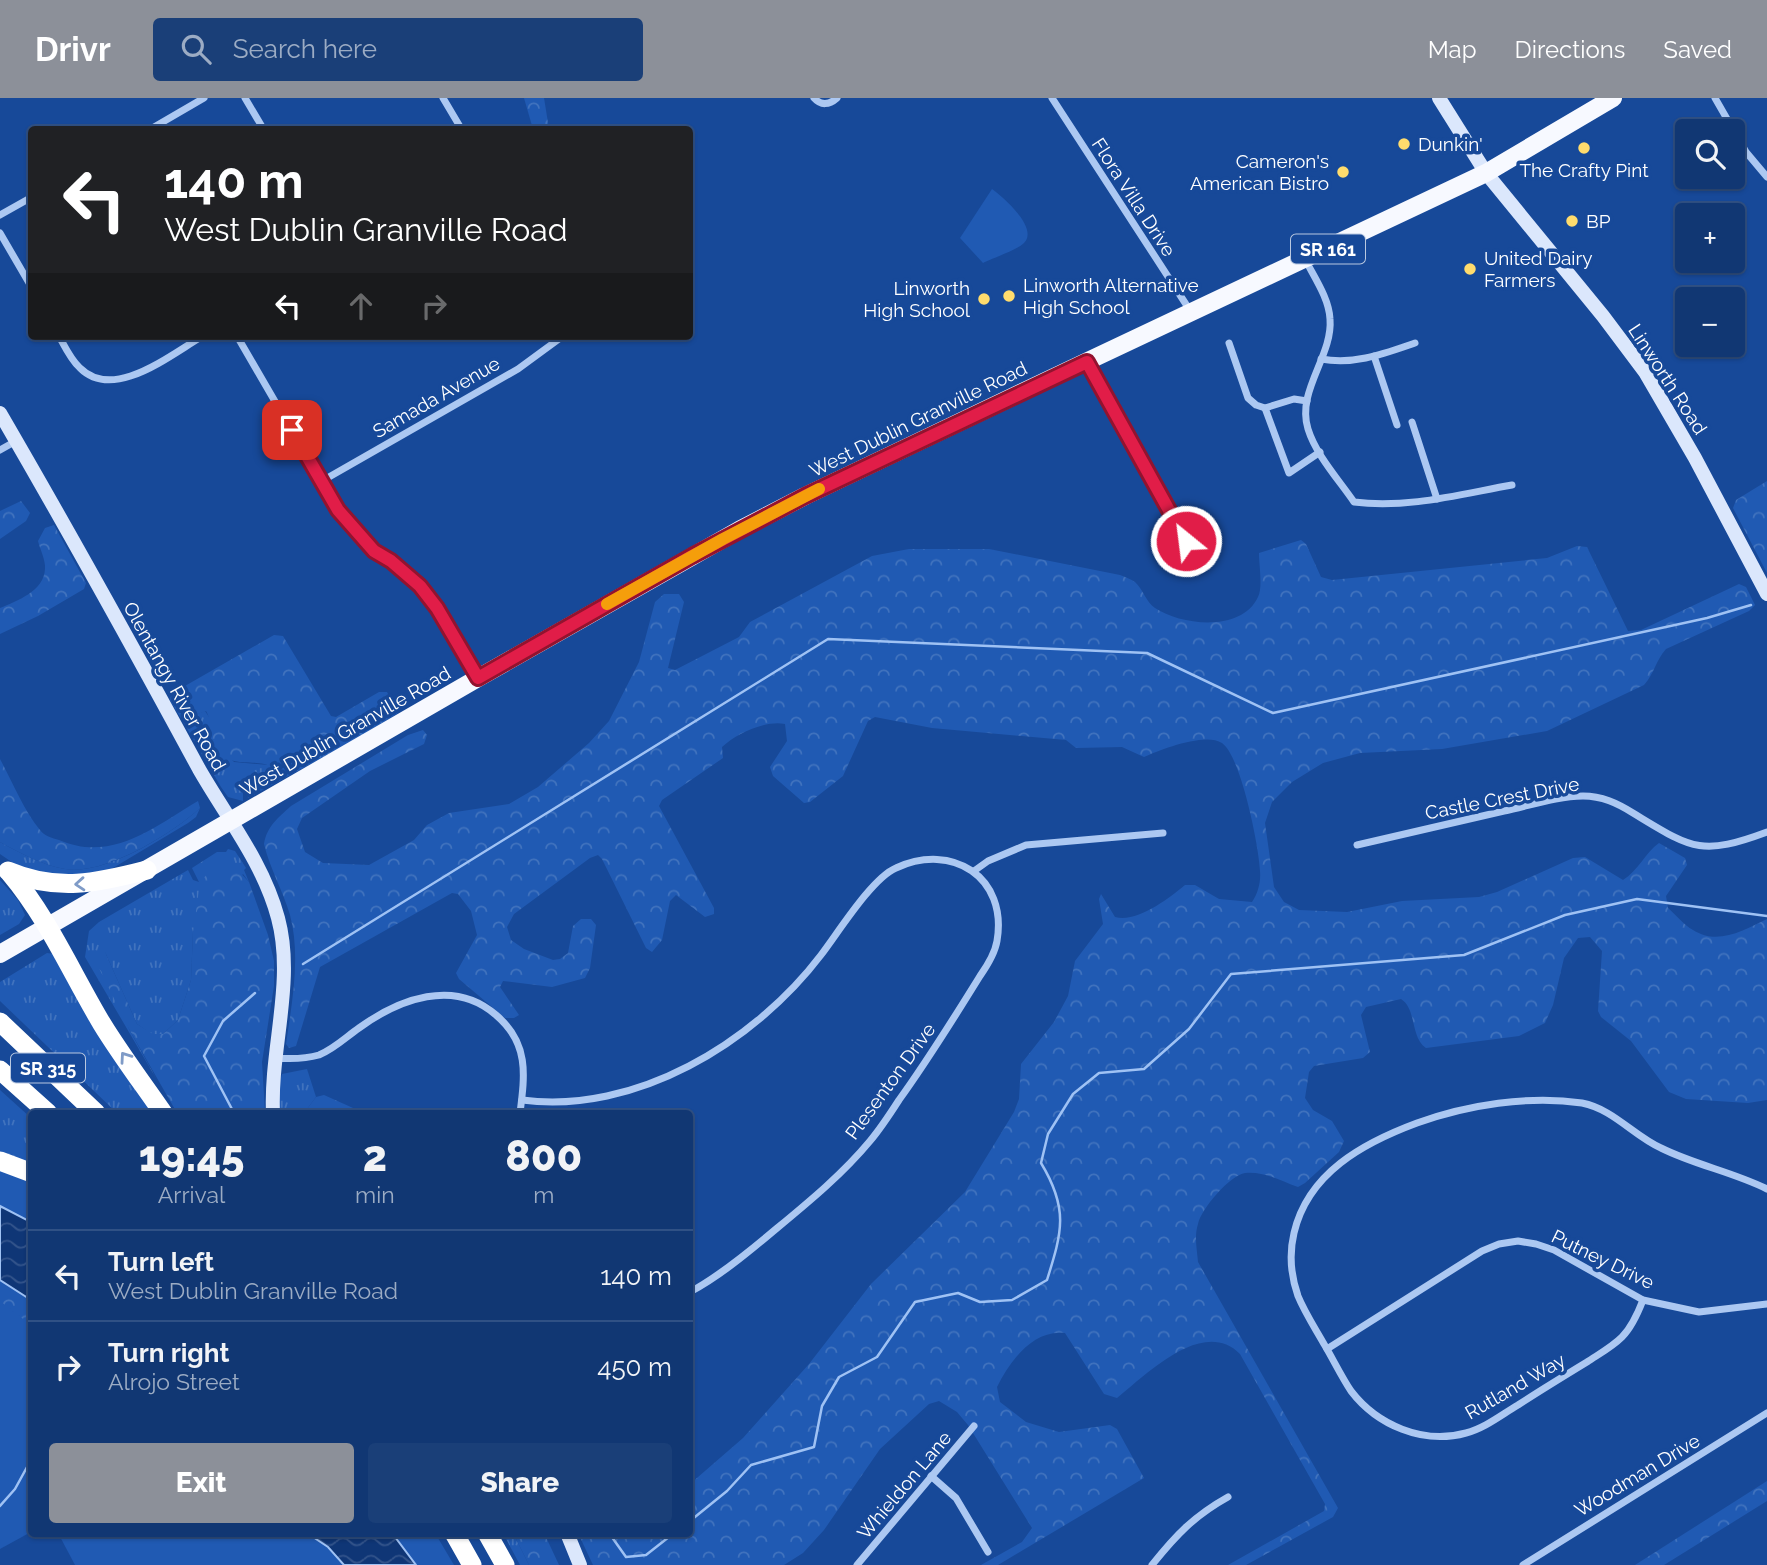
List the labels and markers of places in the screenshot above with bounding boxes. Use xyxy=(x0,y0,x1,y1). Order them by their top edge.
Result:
place label: Dunkin' xyxy=(1418,133,1483,155)
marker: Dunkin' xyxy=(1396,136,1412,152)
marker: The Crafty Pint xyxy=(1576,140,1592,156)
place label: Cameron's American Bistro xyxy=(1190,150,1329,194)
place label: The Crafty Pint xyxy=(1519,159,1649,181)
marker: Cameron's American Bistro xyxy=(1335,164,1351,180)
place label: BP xyxy=(1586,210,1611,232)
marker: BP xyxy=(1564,213,1580,229)
place label: United Dairy Farmers xyxy=(1484,247,1592,291)
marker: United Dairy Farmers xyxy=(1462,261,1478,277)
place label: Linworth Alternative High School xyxy=(1023,274,1199,318)
place label: Linworth High School xyxy=(863,277,971,321)
marker: Linworth Alternative High School xyxy=(1001,288,1017,304)
marker: Linworth High School xyxy=(976,291,992,307)
pin xyxy=(262,400,322,460)

